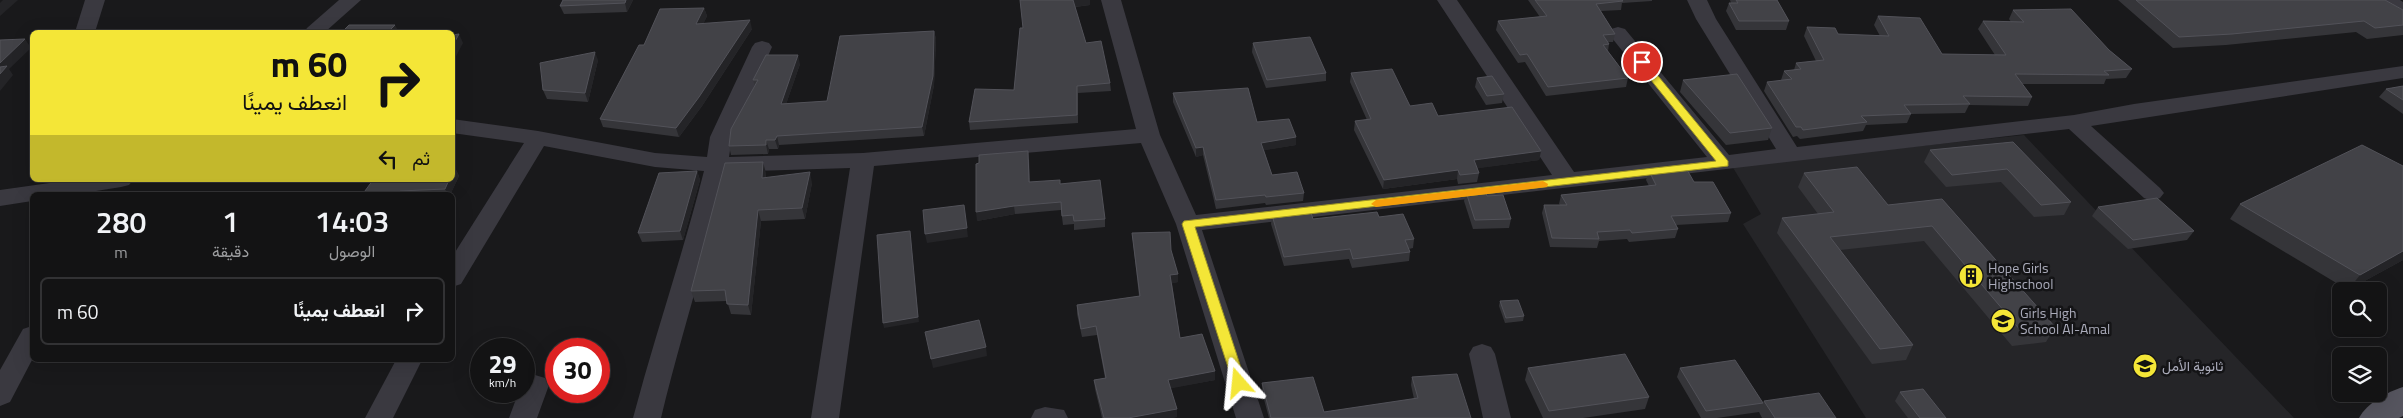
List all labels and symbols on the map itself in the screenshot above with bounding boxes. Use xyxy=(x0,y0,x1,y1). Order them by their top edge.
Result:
pin xyxy=(1621,41,1663,83)
place label: Hope Girls Highschool xyxy=(1988,257,2053,294)
building icon: Hope Girls Highschool xyxy=(1958,263,1984,289)
place label: Girls High School Al-Amal xyxy=(2020,302,2110,339)
school or university icon: Girls High School Al-Amal xyxy=(1990,308,2016,334)
speed limit sign: 30 xyxy=(545,338,610,403)
school or university icon: ثانوية الأمل xyxy=(2132,353,2158,379)
place label: ثانوية الأمل xyxy=(2162,355,2224,376)
position arrow xyxy=(1212,356,1264,408)

